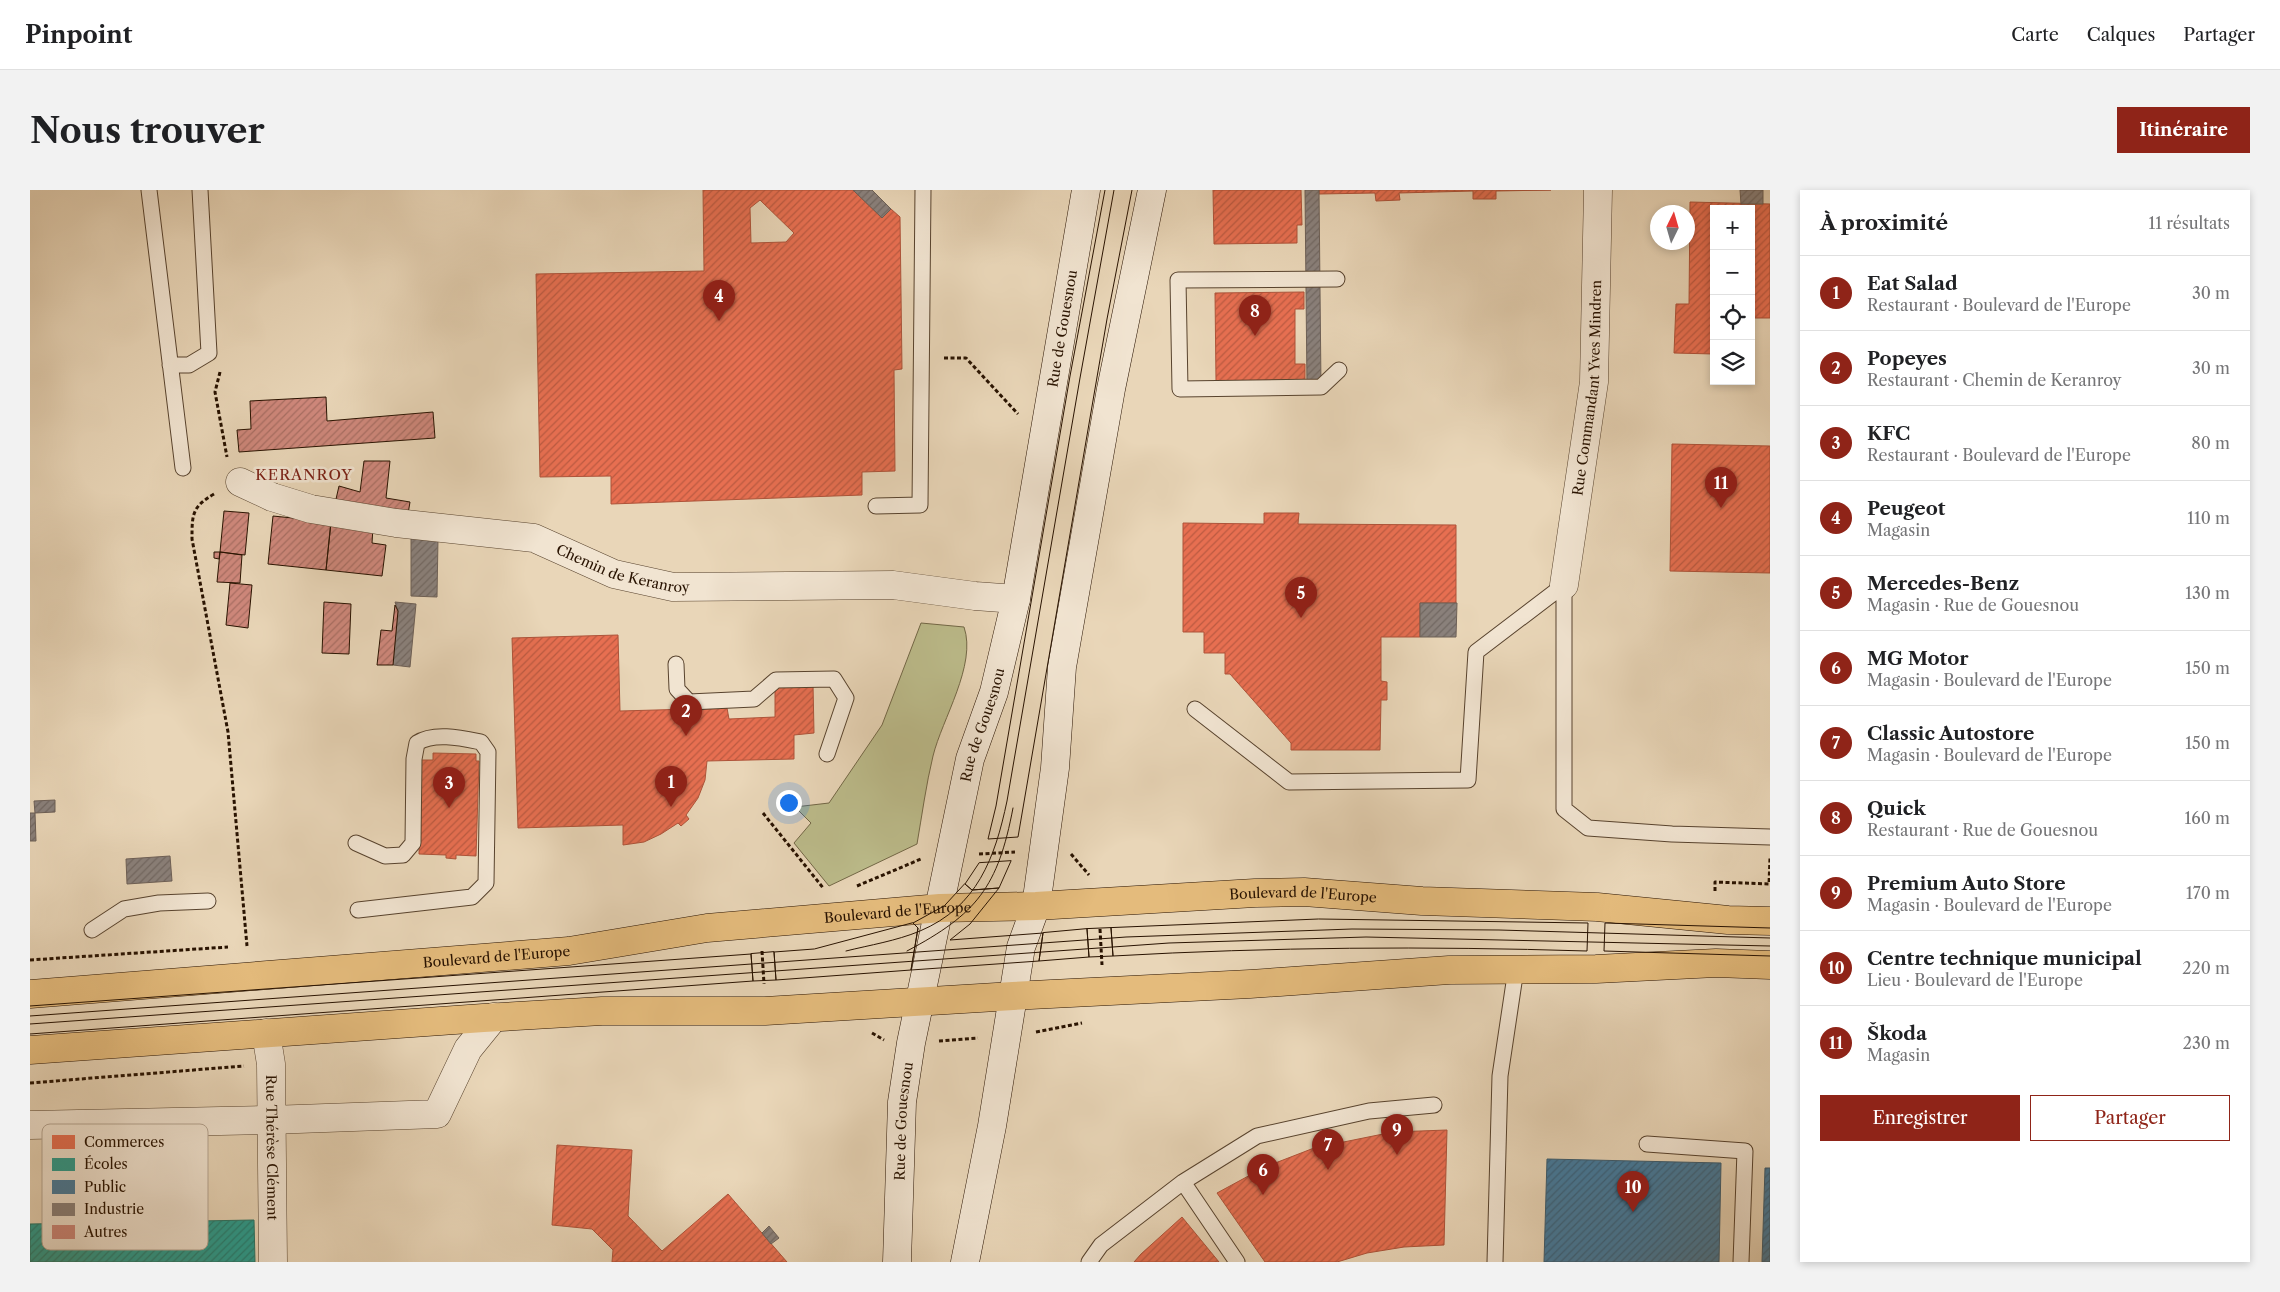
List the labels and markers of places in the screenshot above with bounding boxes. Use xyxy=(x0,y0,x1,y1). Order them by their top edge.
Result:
pin: 4 xyxy=(703,280,735,321)
pin: 8 xyxy=(1239,295,1271,336)
pin: 11 xyxy=(1705,467,1737,508)
pin: 5 xyxy=(1285,577,1317,618)
pin: 2 xyxy=(670,695,702,736)
pin: 1 xyxy=(655,766,687,807)
pin: 3 xyxy=(433,767,465,808)
pin: 9 xyxy=(1381,1114,1413,1155)
pin: 7 xyxy=(1312,1129,1344,1170)
pin: 6 xyxy=(1247,1154,1279,1195)
pin: 10 xyxy=(1617,1171,1649,1212)

